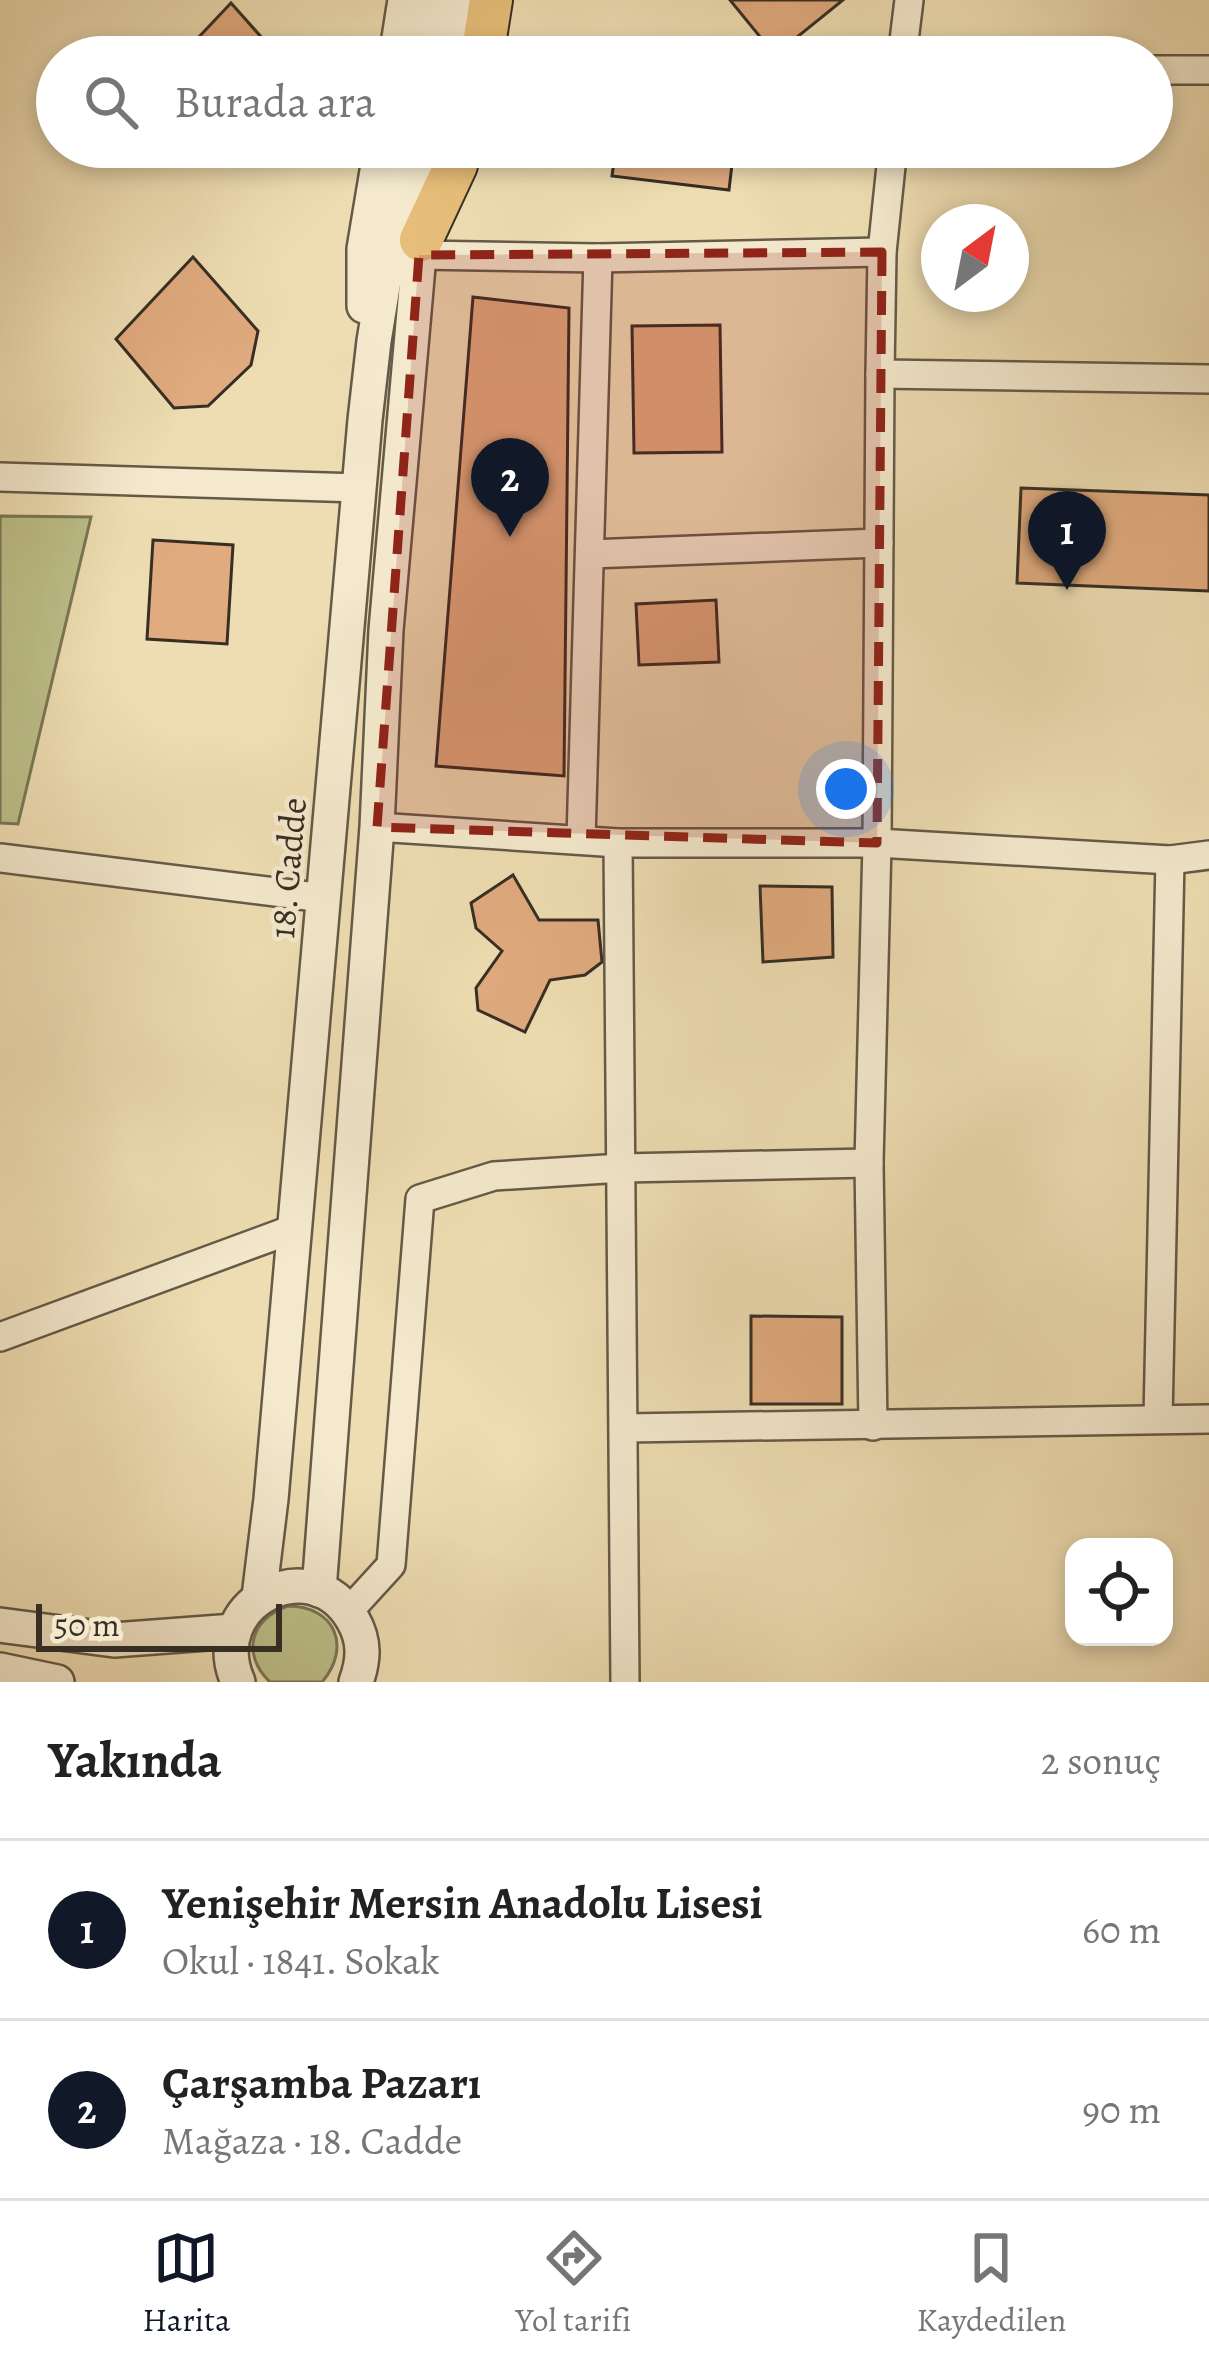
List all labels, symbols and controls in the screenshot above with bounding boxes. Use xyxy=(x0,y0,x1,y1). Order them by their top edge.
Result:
search box xyxy=(36,36,1173,168)
icon: search xyxy=(78,69,144,135)
text: Burada ara xyxy=(174,71,376,133)
north arrow xyxy=(921,204,1029,312)
pin: 2 xyxy=(471,438,549,537)
pin: 1 xyxy=(1028,491,1106,590)
your location xyxy=(816,759,876,819)
street label: 18. Cadde xyxy=(257,796,318,941)
map controls xyxy=(1065,1538,1173,1646)
button: locate xyxy=(1065,1538,1173,1646)
scale bar xyxy=(36,1598,282,1651)
text: 50 m xyxy=(54,1602,120,1647)
text: Yakında xyxy=(48,1725,222,1795)
text: 2 sonuç xyxy=(1041,1734,1161,1787)
text: Yenişehir Mersin Anadolu Lisesi xyxy=(162,1872,763,1934)
text: 1 xyxy=(80,1903,94,1956)
text: 60 m xyxy=(1082,1903,1161,1956)
text: Okul · 1841. Sokak xyxy=(162,1934,440,1987)
text: Çarşamba Pazarı xyxy=(162,2052,481,2114)
text: 2 xyxy=(78,2083,96,2136)
text: 90 m xyxy=(1082,2083,1161,2136)
text: Mağaza · 18. Cadde xyxy=(162,2114,462,2167)
tab: Harita xyxy=(143,2225,230,2342)
tab: Yol tarifi xyxy=(516,2225,631,2342)
tab: Kaydedilen xyxy=(917,2225,1066,2342)

